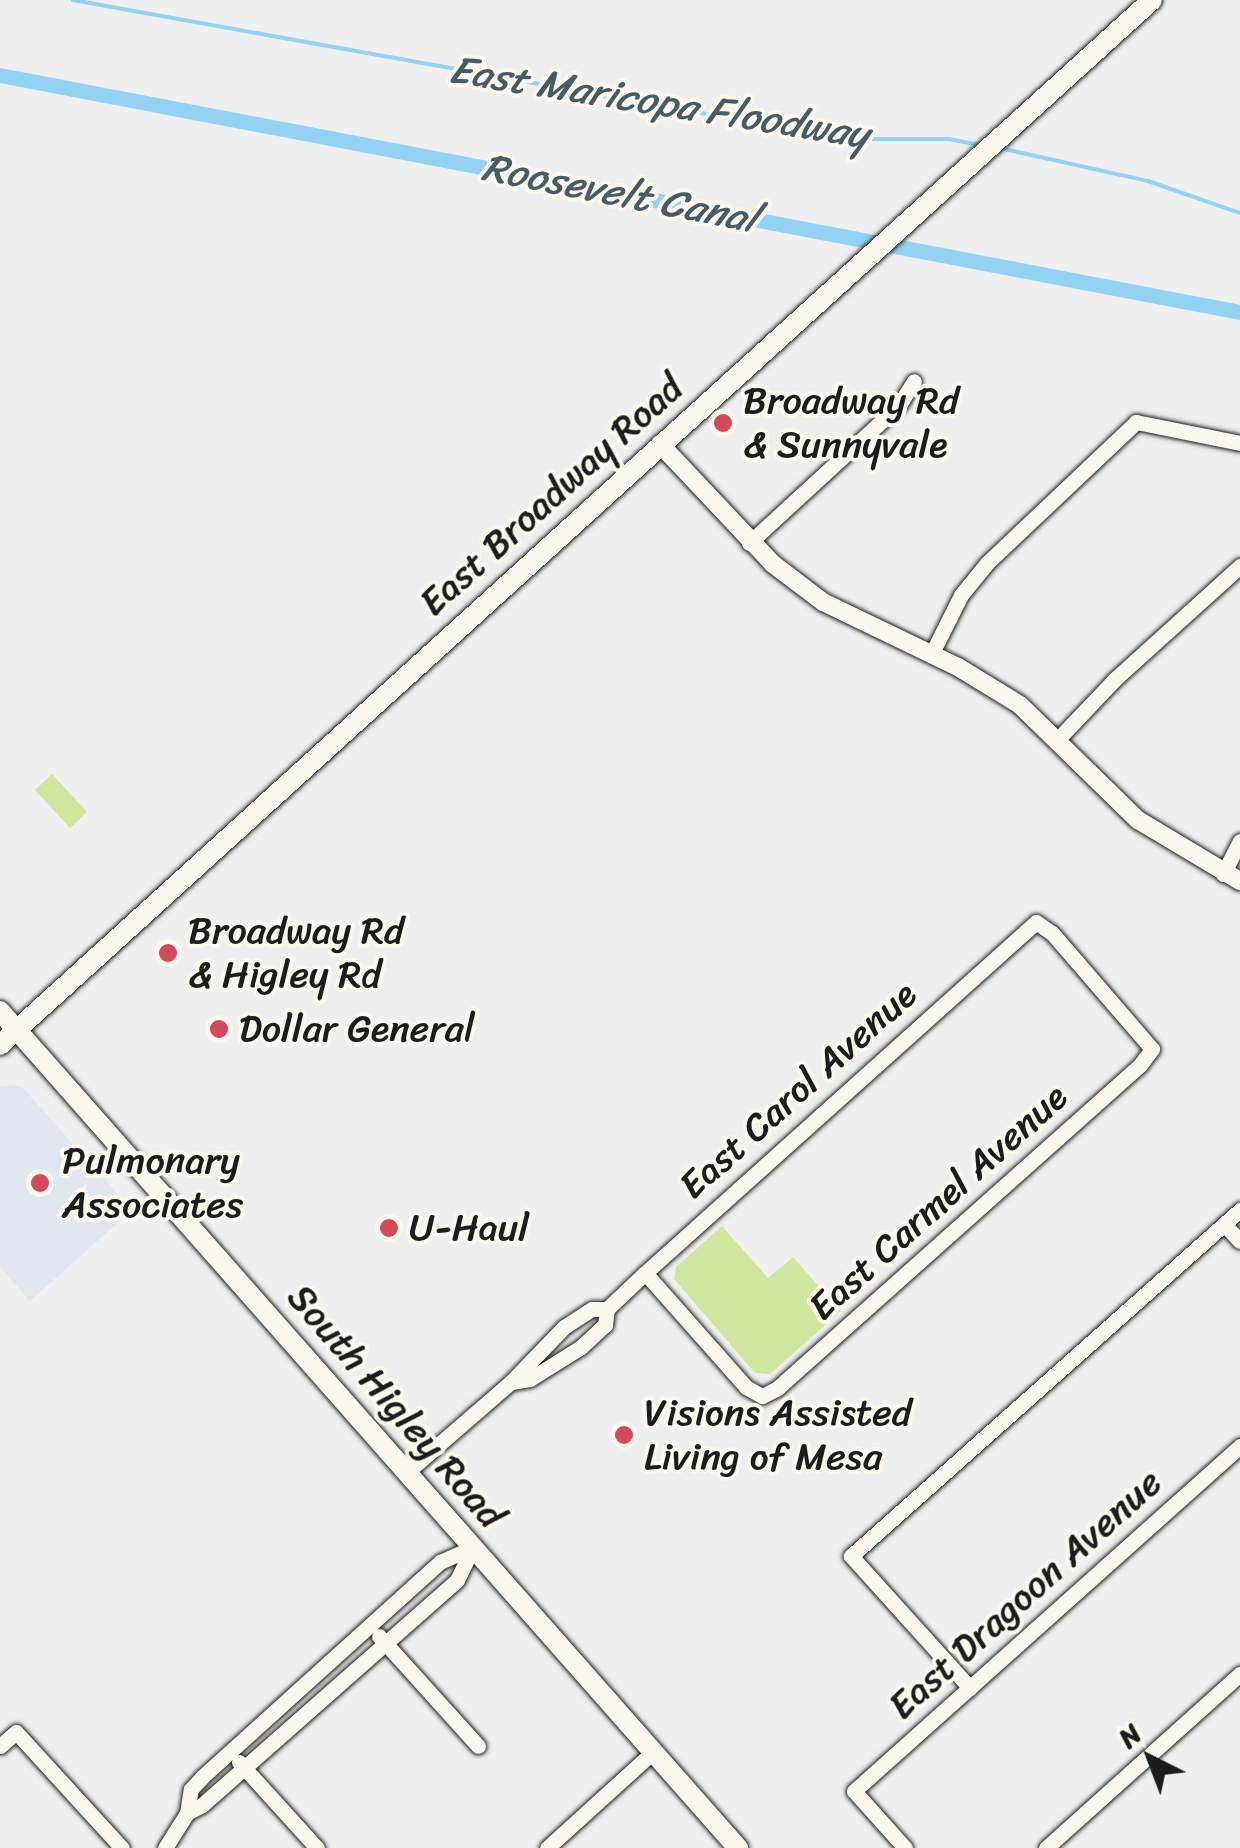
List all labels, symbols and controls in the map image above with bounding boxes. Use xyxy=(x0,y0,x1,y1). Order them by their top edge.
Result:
water label: East Maricopa Floodway xyxy=(446,45,872,159)
water label: Roosevelt Canal xyxy=(478,143,762,243)
street label: East Broadway Road xyxy=(410,365,692,625)
place label: Broadway Rd & Sunnyvale xyxy=(743,378,959,468)
marker: Broadway Rd & Sunnyvale xyxy=(712,412,734,434)
place label: Broadway Rd & Higley Rd xyxy=(188,908,404,998)
marker: Broadway Rd & Higley Rd xyxy=(157,942,179,964)
street label: East Carol Avenue xyxy=(670,971,926,1209)
place label: Dollar General xyxy=(239,1006,476,1052)
marker: Dollar General xyxy=(208,1018,230,1040)
street label: East Carmel Avenue xyxy=(799,1074,1077,1330)
place label: Pulmonary Associates xyxy=(62,1138,243,1228)
marker: Pulmonary Associates xyxy=(27,1170,53,1196)
place label: U-Haul xyxy=(409,1205,529,1251)
marker: U-Haul xyxy=(378,1217,400,1239)
street label: South Higley Road xyxy=(278,1275,514,1537)
place label: Visions Assisted Living of Mesa xyxy=(644,1390,912,1480)
marker: Visions Assisted Living of Mesa xyxy=(613,1424,635,1446)
street label: East Dragoon Avenue xyxy=(879,1460,1171,1728)
north arrow xyxy=(1100,1708,1200,1808)
text: N xyxy=(1106,1711,1153,1760)

